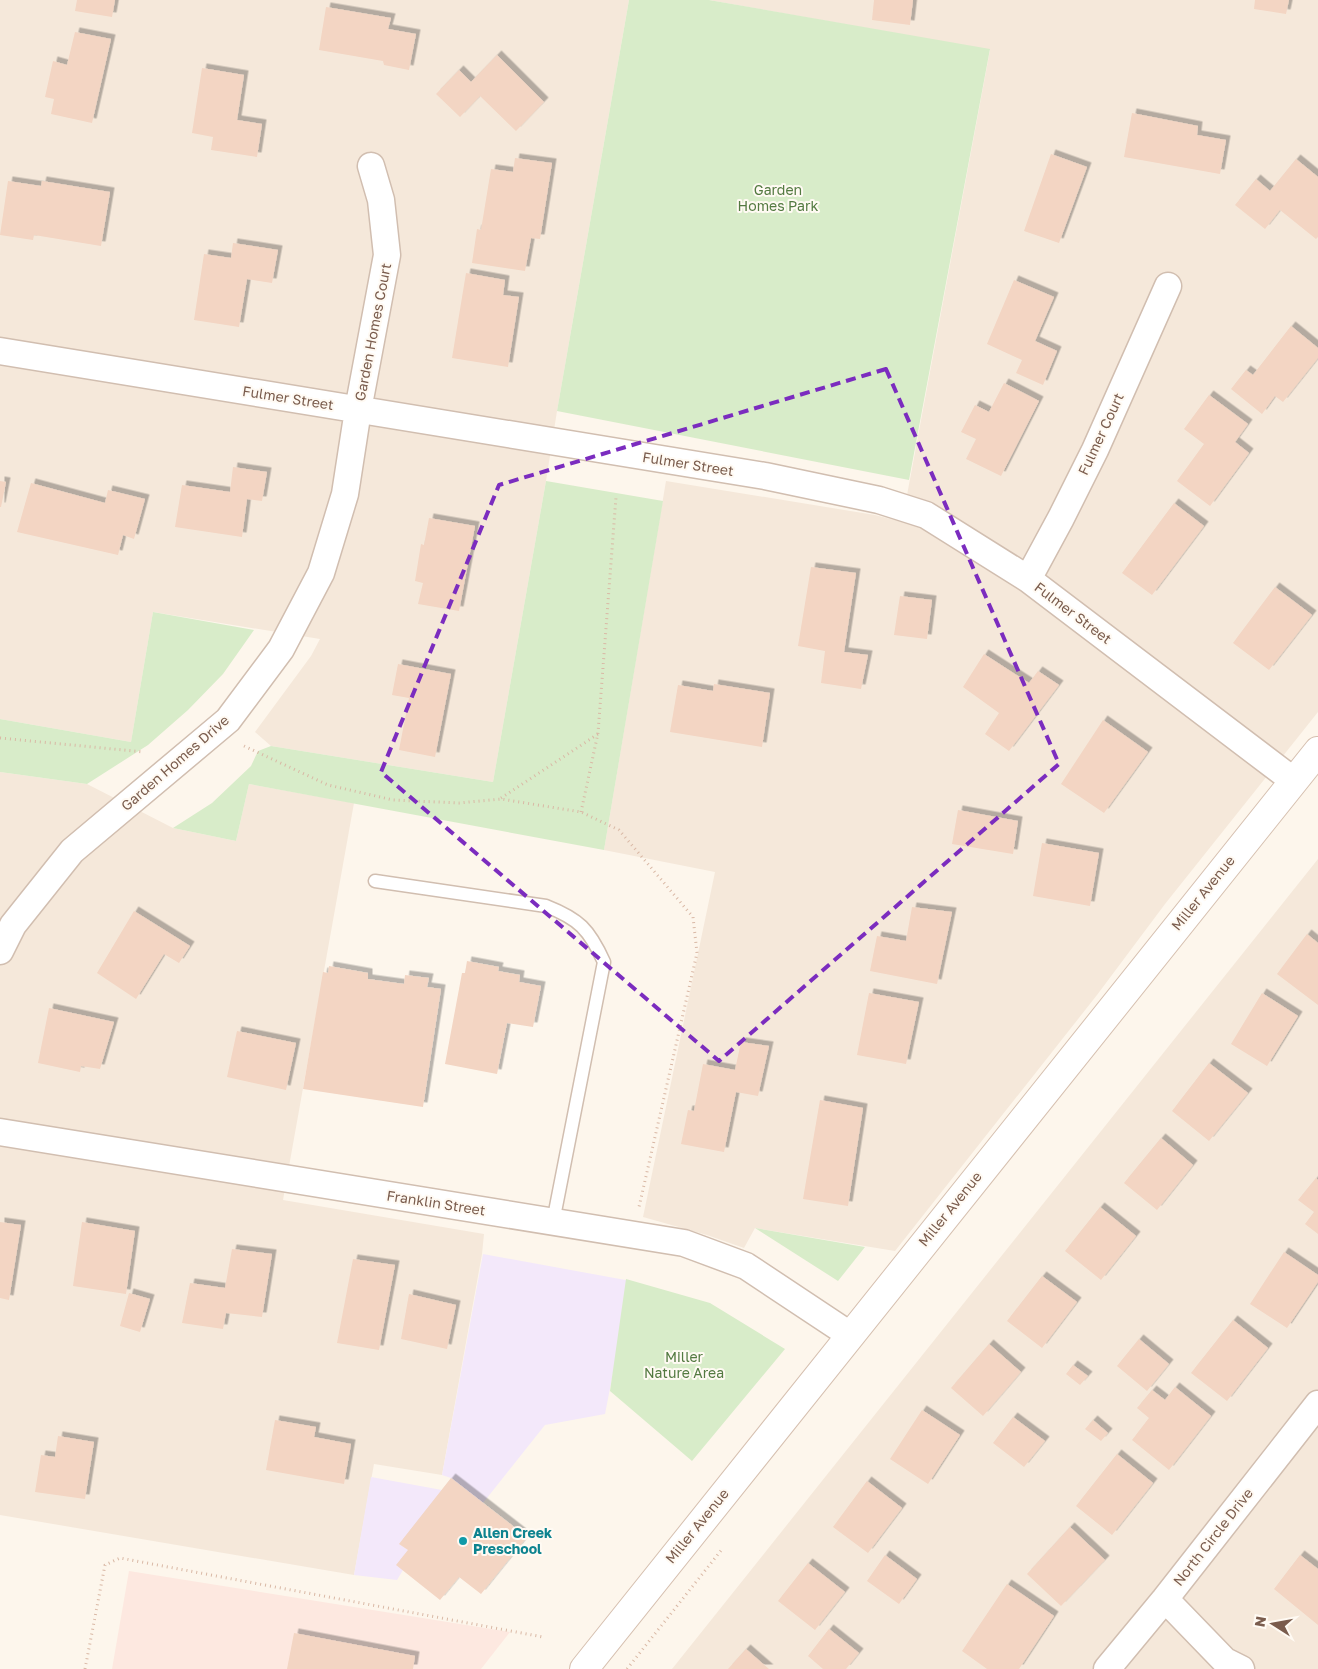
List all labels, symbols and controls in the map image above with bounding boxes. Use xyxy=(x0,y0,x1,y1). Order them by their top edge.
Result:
park label: Garden Homes Park xyxy=(738,181,818,214)
street label: Garden Homes Court xyxy=(351,261,394,402)
street label: Fulmer Street xyxy=(241,382,335,413)
street label: Fulmer Court xyxy=(1074,390,1127,477)
street label: Fulmer Street xyxy=(641,448,735,479)
street label: Fulmer Street xyxy=(1031,578,1115,647)
street label: Garden Homes Drive xyxy=(117,711,232,814)
street label: Miller Avenue xyxy=(1167,852,1238,933)
street label: Miller Avenue xyxy=(914,1168,985,1249)
street label: Franklin Street xyxy=(385,1186,487,1219)
park label: Miller Nature Area xyxy=(644,1348,724,1381)
street label: North Circle Drive xyxy=(1169,1484,1256,1589)
street label: Miller Avenue xyxy=(661,1485,732,1566)
place label: Allen Creek Preschool xyxy=(473,1524,552,1557)
marker: Allen Creek Preschool xyxy=(457,1535,469,1547)
north arrow xyxy=(1248,1599,1298,1649)
text: N xyxy=(1250,1615,1269,1628)

